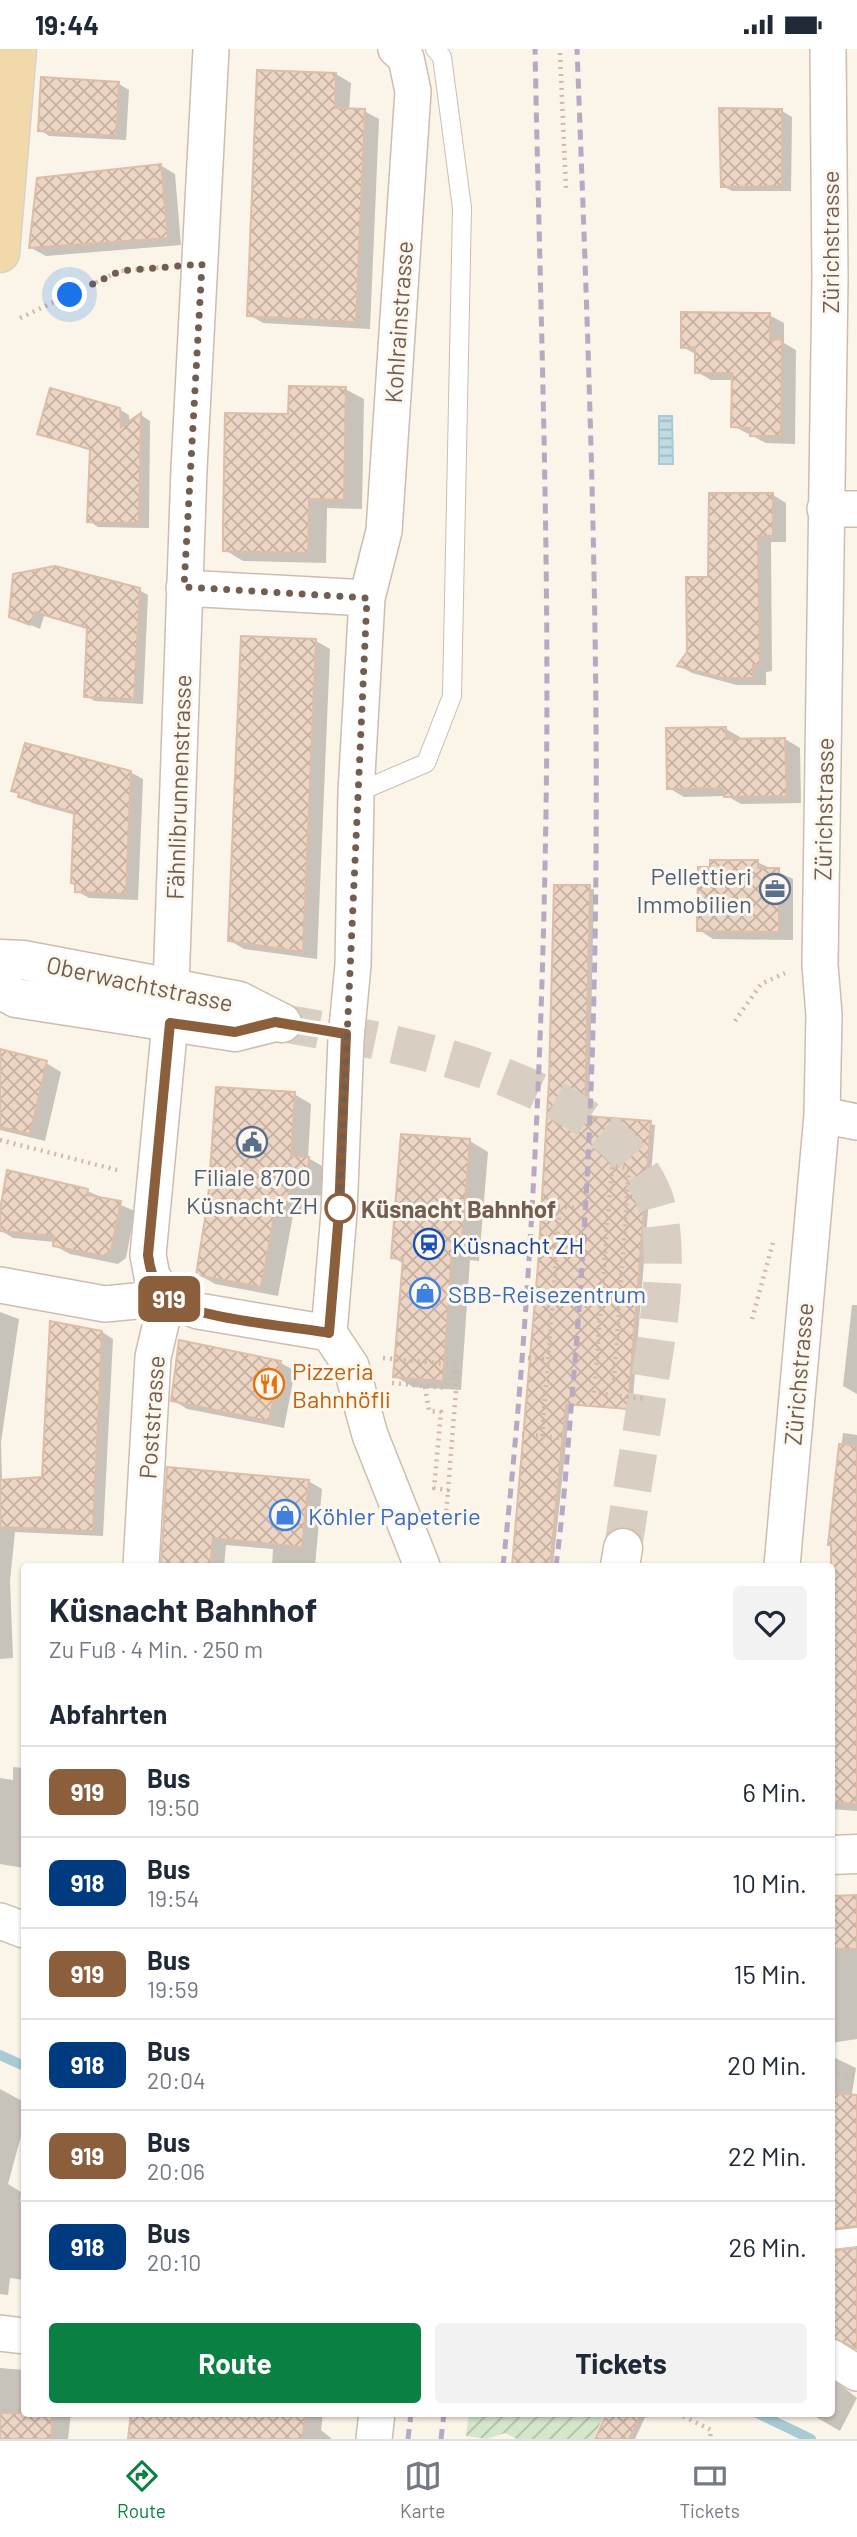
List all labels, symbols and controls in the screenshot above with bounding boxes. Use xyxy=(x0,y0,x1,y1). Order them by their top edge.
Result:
text: 19:44 xyxy=(35,9,99,40)
street label: Zürichstrasse xyxy=(815,170,844,314)
street label: Kohlrainstrasse xyxy=(378,240,418,404)
your location xyxy=(52,277,87,312)
street label: Fähnlibrunnenstrasse xyxy=(160,674,196,900)
street label: Zürichstrasse xyxy=(807,737,839,881)
place label: Pellettieri Immobilien xyxy=(637,861,752,918)
office icon: Pellettieri Immobilien xyxy=(758,872,792,906)
street label: Oberwachtstrasse xyxy=(44,949,236,1017)
public building icon: Filiale 8700 Küsnacht ZH xyxy=(235,1125,269,1159)
place label: Filiale 8700 Küsnacht ZH xyxy=(186,1162,318,1219)
marker: Küsnacht Bahnhof xyxy=(325,1193,355,1223)
place label: Küsnacht Bahnhof xyxy=(361,1194,556,1223)
station icon: Küsnacht ZH xyxy=(412,1227,446,1261)
place label: Küsnacht ZH xyxy=(452,1230,584,1259)
line badge: 919 xyxy=(129,1276,209,1322)
shop icon: SBB-Reisezentrum xyxy=(408,1276,442,1310)
place label: SBB-Reisezentrum xyxy=(448,1279,646,1308)
text: 919 xyxy=(152,1284,186,1313)
street label: Zürichstrasse xyxy=(777,1301,819,1447)
street label: Poststrasse xyxy=(132,1354,170,1480)
place label: Pizzeria Bahnhöfli xyxy=(292,1356,391,1413)
restaurant icon: Pizzeria Bahnhöfli xyxy=(252,1367,286,1401)
shop icon: Köhler Papeterie xyxy=(268,1498,302,1532)
place label: Köhler Papeterie xyxy=(308,1501,481,1530)
button: heart xyxy=(733,1586,807,1660)
text: Küsnacht Bahnhof xyxy=(49,1589,317,1629)
text: Zu Fuß · 4 Min. · 250 m xyxy=(49,1635,263,1663)
text: Abfahrten xyxy=(49,1698,167,1729)
text: Bus xyxy=(147,1762,190,1793)
text: 6 Min. xyxy=(742,1776,807,1807)
text: 919 xyxy=(71,1777,104,1806)
text: 19:50 xyxy=(147,1793,200,1821)
text: Bus xyxy=(147,1853,190,1884)
text: 10 Min. xyxy=(732,1867,807,1898)
text: 918 xyxy=(71,1868,104,1897)
text: 19:54 xyxy=(147,1884,199,1912)
text: Bus xyxy=(147,1944,190,1975)
text: 15 Min. xyxy=(733,1958,807,1989)
text: 919 xyxy=(71,1959,104,1988)
text: 19:59 xyxy=(147,1975,199,2003)
text: Bus xyxy=(147,2035,190,2066)
text: 20 Min. xyxy=(727,2049,807,2080)
text: 918 xyxy=(71,2050,104,2079)
text: 20:04 xyxy=(147,2066,206,2094)
text: Bus xyxy=(147,2126,190,2157)
text: 22 Min. xyxy=(728,2140,807,2171)
text: 919 xyxy=(71,2141,104,2170)
text: 20:06 xyxy=(147,2157,205,2185)
text: Bus xyxy=(147,2217,190,2248)
text: 26 Min. xyxy=(729,2231,807,2262)
text: 918 xyxy=(71,2232,104,2261)
text: 20:10 xyxy=(147,2248,201,2276)
button: Route xyxy=(49,2323,421,2403)
button: Tickets xyxy=(435,2323,807,2403)
tab: Route xyxy=(117,2457,166,2522)
tab: Karte xyxy=(400,2457,445,2522)
tab: Tickets xyxy=(679,2457,740,2522)

